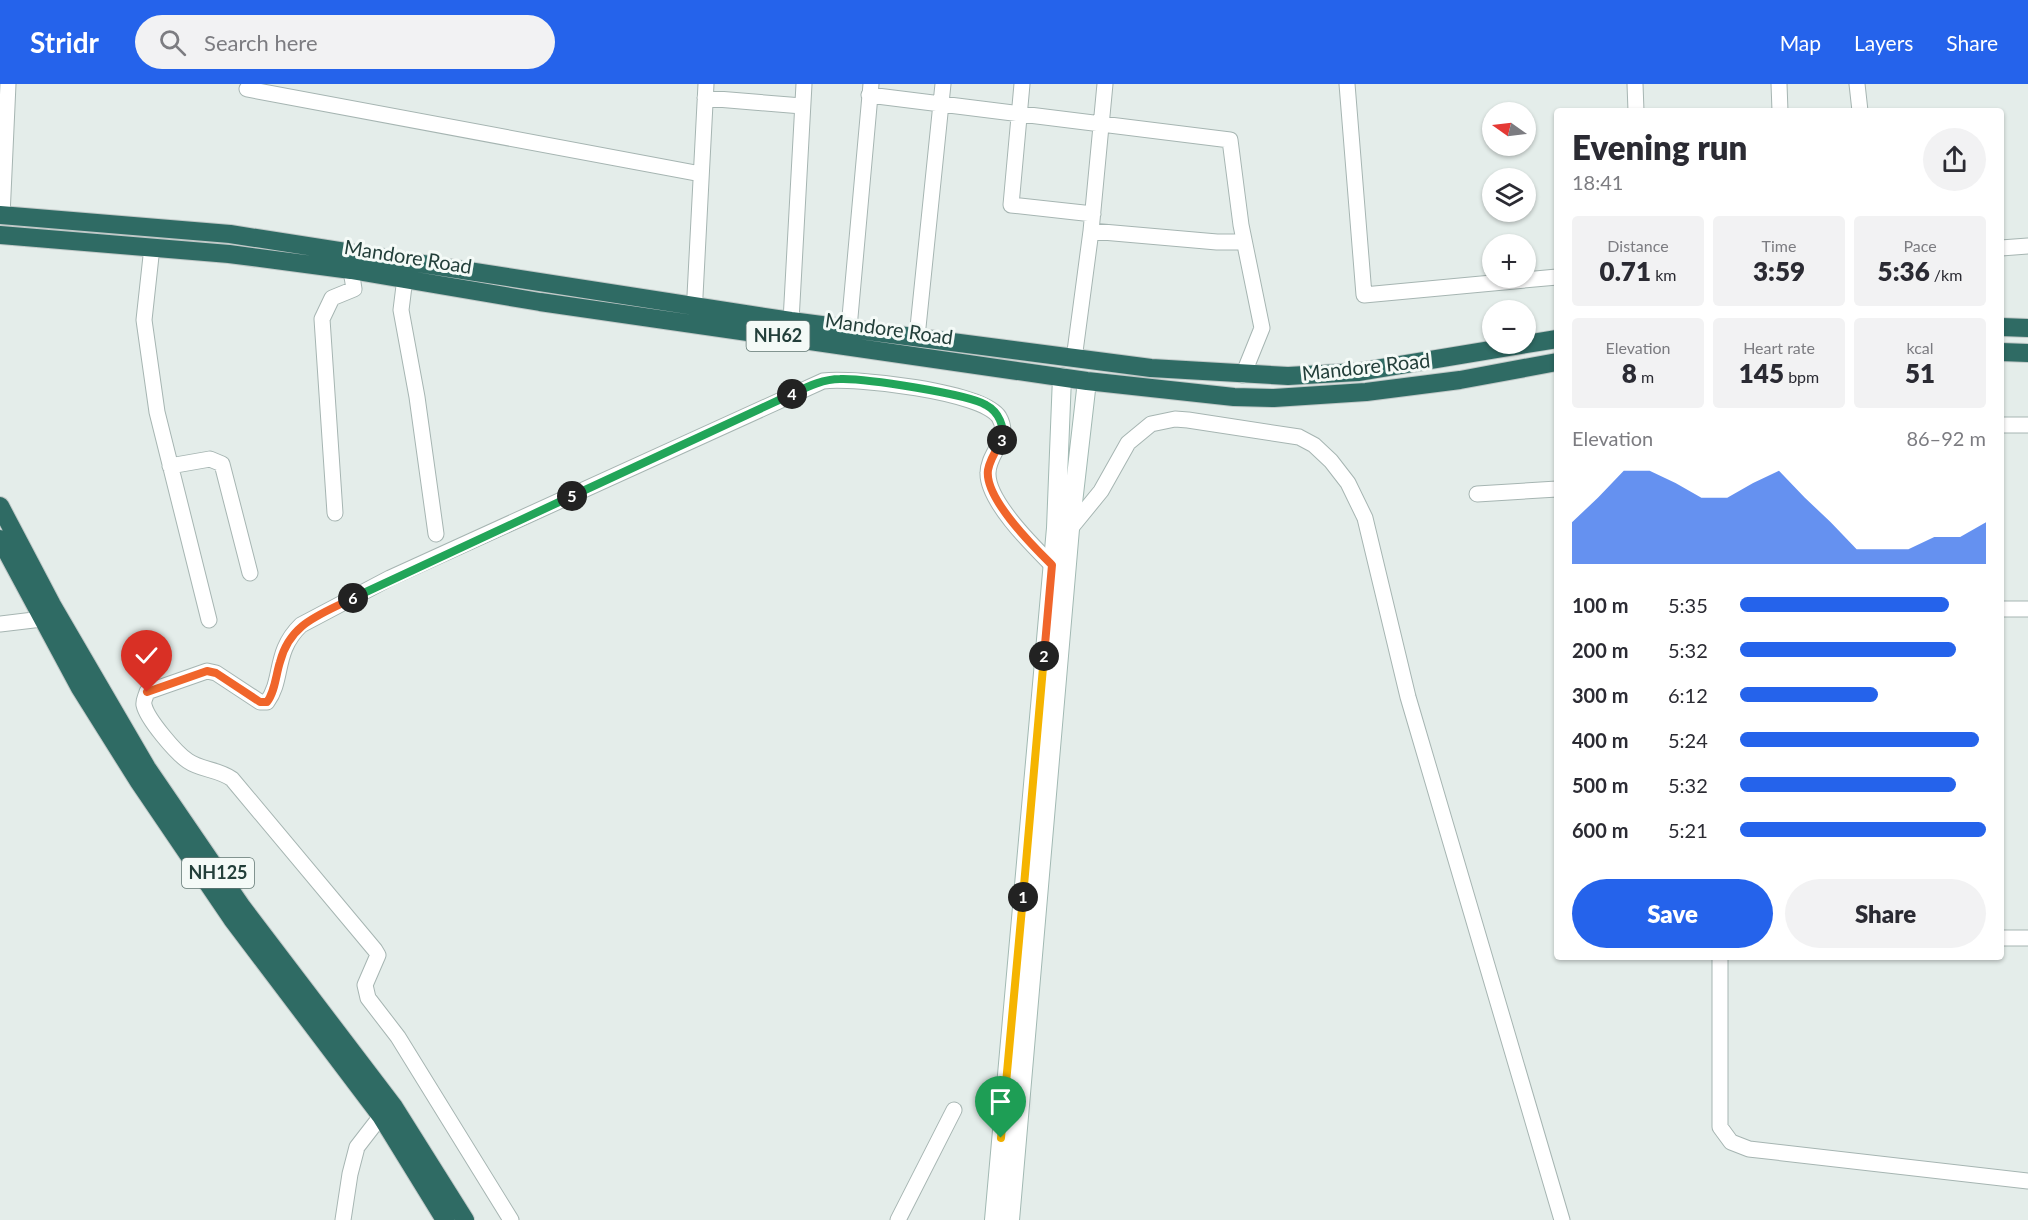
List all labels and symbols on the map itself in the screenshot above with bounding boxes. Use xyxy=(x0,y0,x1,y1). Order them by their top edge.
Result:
north arrow xyxy=(1482,102,1536,156)
street label: Mandore Road xyxy=(343,234,474,278)
street label: Mandore Road xyxy=(824,307,955,349)
road number: NH62 xyxy=(746,321,810,351)
street label: Mandore Road xyxy=(1301,347,1431,385)
pin: 4 xyxy=(777,379,807,409)
pin: 3 xyxy=(987,425,1017,455)
pin: 5 xyxy=(557,481,587,511)
pin: 6 xyxy=(338,583,368,613)
pin xyxy=(121,630,172,692)
pin: 2 xyxy=(1029,641,1059,671)
road number: NH125 xyxy=(182,858,254,888)
pin: 1 xyxy=(1008,882,1038,912)
pin xyxy=(975,1076,1026,1138)

